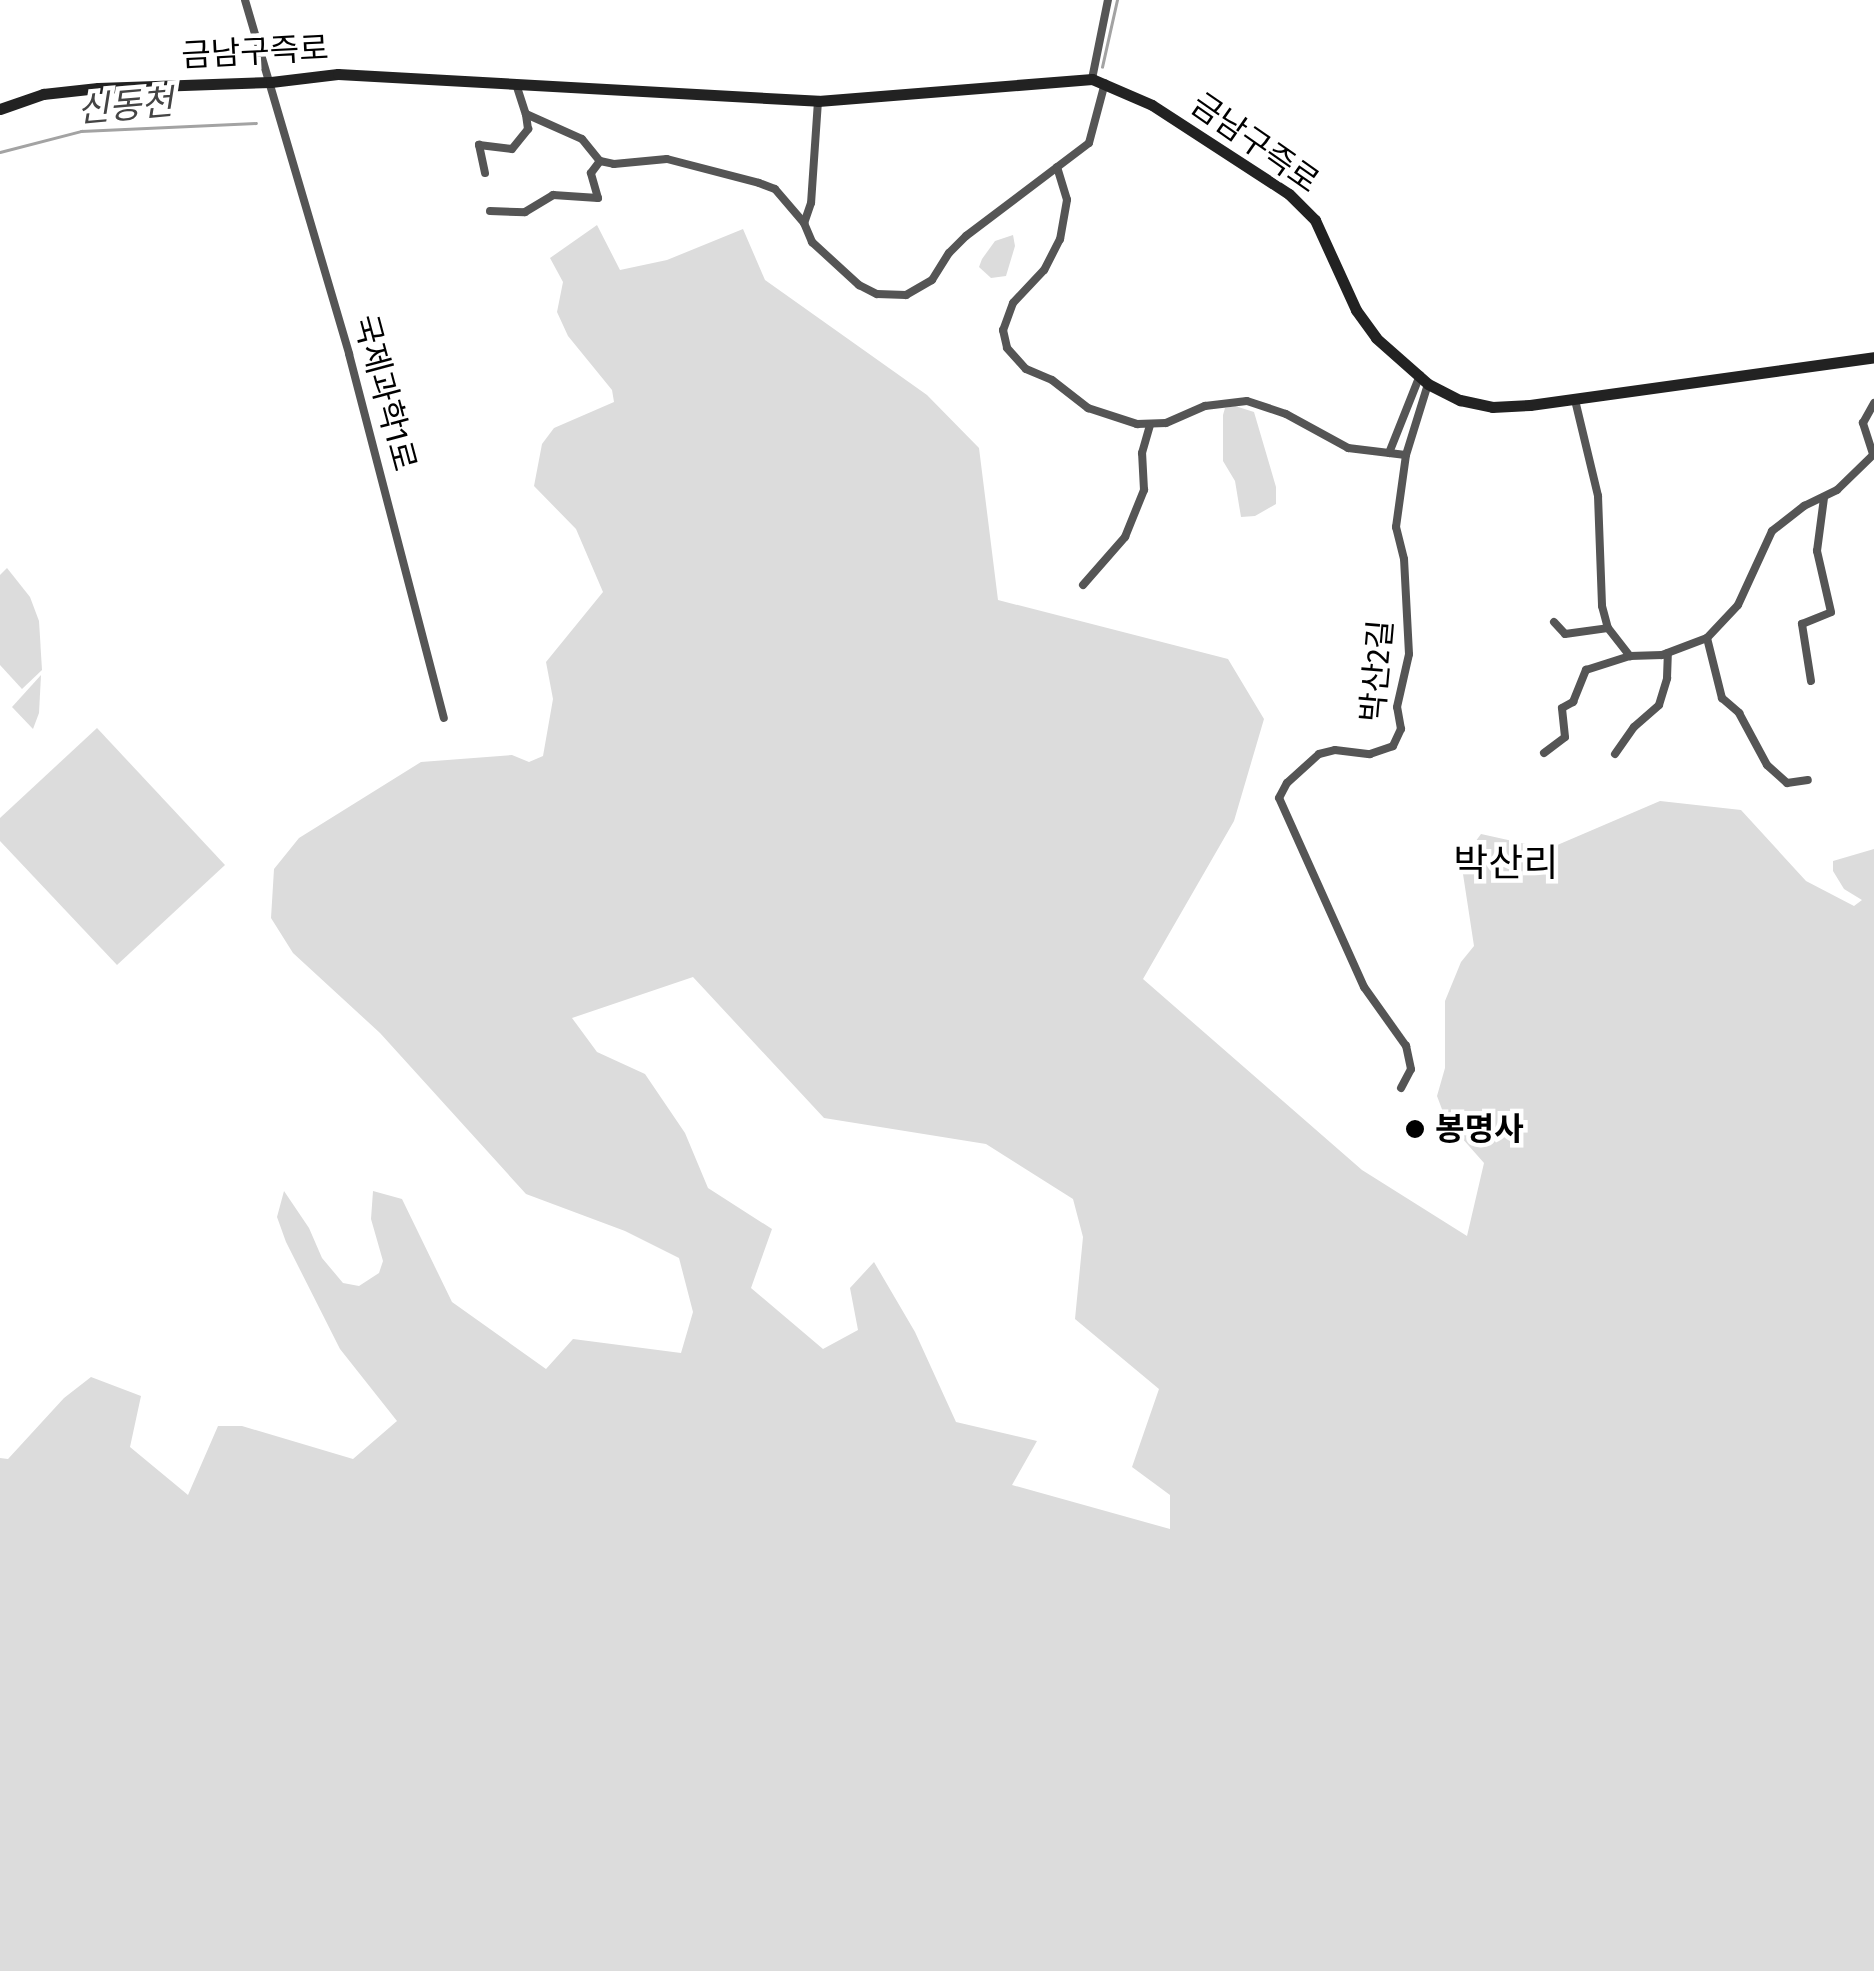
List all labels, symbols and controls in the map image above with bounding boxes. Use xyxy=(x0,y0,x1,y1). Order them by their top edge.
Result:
street label: 금남구즉로 xyxy=(180,29,330,75)
water label: 신동천 xyxy=(75,81,175,131)
street label: 금남구즉로 xyxy=(1184,85,1326,201)
street label: 국제과학1로 xyxy=(346,311,424,475)
street label: 박산2길 xyxy=(1353,618,1401,724)
district label: 박산리 xyxy=(1454,841,1558,887)
place label: 봉명사 xyxy=(1435,1110,1523,1148)
marker: 봉명사 xyxy=(1404,1118,1426,1140)

